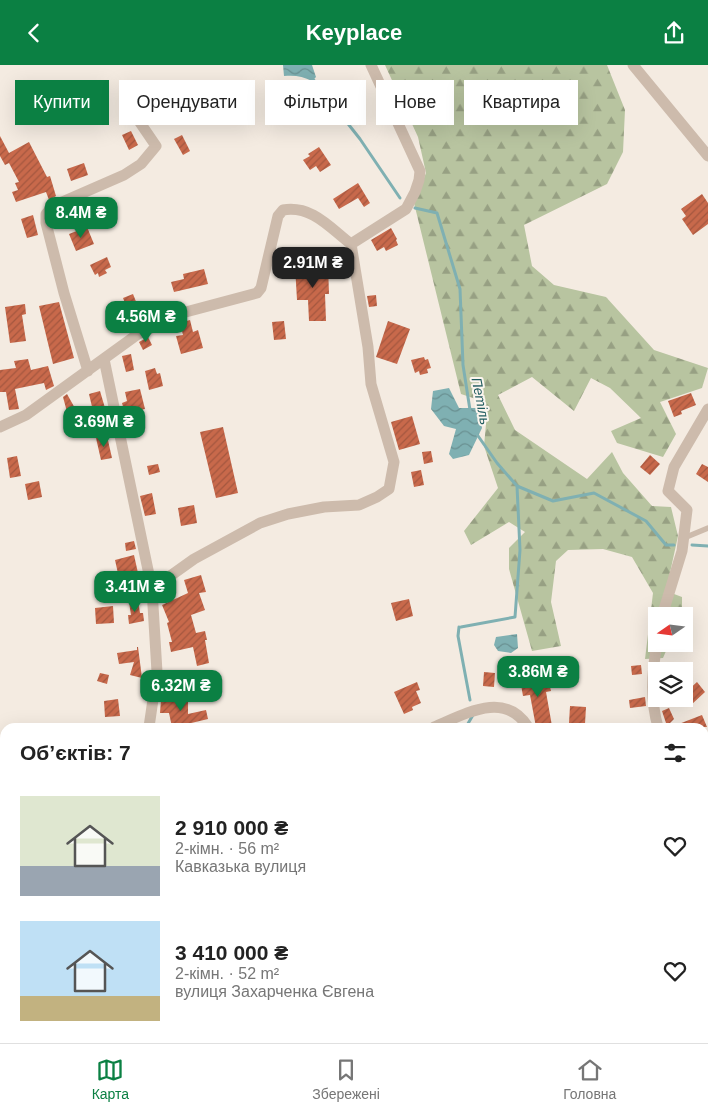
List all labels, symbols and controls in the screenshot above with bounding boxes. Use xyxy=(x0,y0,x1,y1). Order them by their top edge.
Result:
icon: back xyxy=(20,19,48,47)
icon: share xyxy=(660,19,688,47)
text: Keyplace xyxy=(306,20,402,45)
chip: Купити xyxy=(15,80,109,125)
chip: Орендувати xyxy=(119,80,255,125)
chip: Фільтри xyxy=(265,80,366,125)
chip: Нове xyxy=(376,80,454,125)
chip: Квартира xyxy=(464,80,578,125)
pin: 8.4M ₴ xyxy=(40,197,122,239)
text: 8.4M ₴ xyxy=(56,204,106,221)
pin: 2.91M ₴ xyxy=(267,247,359,289)
text: 2.91M ₴ xyxy=(283,254,343,271)
pin: 4.56M ₴ xyxy=(100,301,192,343)
text: 4.56M ₴ xyxy=(116,308,176,325)
water label: Петіль xyxy=(469,376,493,426)
pin: 3.69M ₴ xyxy=(58,405,150,448)
text: 3.69M ₴ xyxy=(74,413,134,430)
pin: 3.41M ₴ xyxy=(89,571,181,613)
text: 3.41M ₴ xyxy=(105,578,165,595)
north arrow xyxy=(648,607,692,653)
map controls xyxy=(648,607,693,707)
pin: 3.86M ₴ xyxy=(492,655,584,698)
button: layers xyxy=(648,662,693,707)
text: 3.86M ₴ xyxy=(508,663,568,680)
pin: 6.32M ₴ xyxy=(135,669,227,712)
text: 6.32M ₴ xyxy=(151,677,211,694)
icon: filters xyxy=(661,739,689,767)
text: Об’єктів: 7 xyxy=(20,741,131,764)
icon: home xyxy=(60,816,120,876)
text: 2 910 000 ₴ xyxy=(175,816,288,839)
icon: heart xyxy=(661,832,689,860)
text: 2-кімн. · 56 m² xyxy=(175,840,279,857)
text: Кавказька вулиця xyxy=(175,858,306,875)
icon: home xyxy=(60,941,120,1001)
text: 3 410 000 ₴ xyxy=(175,941,288,964)
icon: heart xyxy=(661,957,689,985)
text: 2-кімн. · 52 m² xyxy=(175,965,279,982)
text: вулиця Захарченка Євгена xyxy=(175,983,374,1000)
tab: Карта xyxy=(92,1056,129,1102)
tab: Збережені xyxy=(312,1056,380,1102)
tab: Головна xyxy=(563,1056,616,1102)

